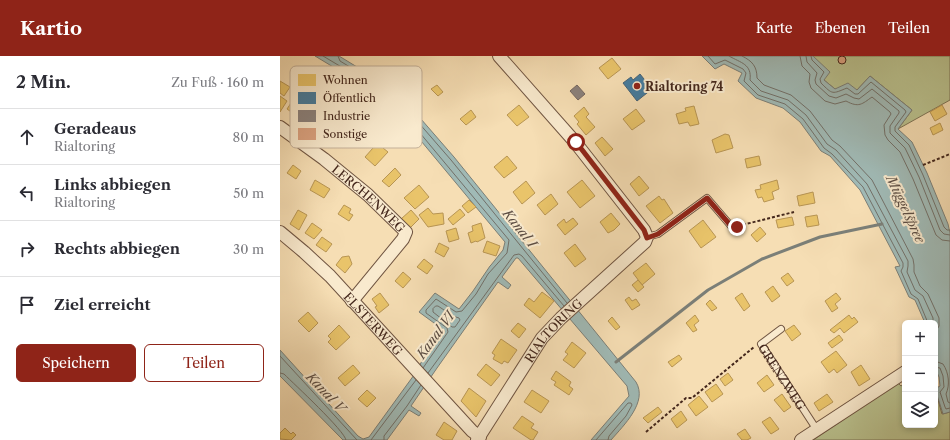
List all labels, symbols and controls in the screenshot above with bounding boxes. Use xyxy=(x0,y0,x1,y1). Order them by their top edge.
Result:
text: Kartio xyxy=(20,17,82,40)
text: Karte xyxy=(756,19,793,37)
text: Ebenen xyxy=(815,19,866,37)
text: Teilen xyxy=(888,19,930,37)
legend xyxy=(290,66,422,148)
text: 2 Min. xyxy=(16,72,71,92)
text: Wohnen xyxy=(322,73,368,87)
text: Zu Fuß · 160 m xyxy=(171,74,264,90)
place label: Rialtoring 74 xyxy=(645,79,723,94)
marker: Rialtoring 74 xyxy=(632,81,642,91)
text: Öffentlich xyxy=(323,90,376,105)
text: Industrie xyxy=(323,109,370,123)
text: Geradeaus xyxy=(54,119,136,138)
icon: ahead xyxy=(16,126,38,148)
text: Sonstige xyxy=(323,127,367,141)
text: 80 m xyxy=(232,129,264,145)
route start xyxy=(567,133,585,151)
text: Rialtoring xyxy=(54,138,115,154)
street label: LERCHENWEG xyxy=(329,161,409,235)
water label: Müggelspree xyxy=(883,171,929,246)
text: Links abbiegen xyxy=(54,175,171,194)
icon: left xyxy=(16,182,38,204)
text: 50 m xyxy=(233,185,264,201)
text: Rialtoring xyxy=(54,194,115,210)
water label: Kanal I xyxy=(499,205,542,252)
route end xyxy=(728,218,746,236)
icon: right xyxy=(16,238,38,260)
text: Rechts abbiegen xyxy=(54,239,180,258)
text: 30 m xyxy=(233,241,264,257)
street label: ELSTERWEG xyxy=(341,289,406,358)
icon: arrive xyxy=(16,294,38,316)
text: Ziel erreicht xyxy=(54,295,150,314)
street label: RIALTORING xyxy=(521,295,585,365)
water label: Kanal VI xyxy=(412,307,459,362)
map controls xyxy=(902,320,938,428)
button: + xyxy=(902,320,938,356)
street label: GRENZWEG xyxy=(755,341,809,413)
button: Speichern xyxy=(16,344,136,382)
button: Teilen xyxy=(144,344,264,382)
button: − xyxy=(902,356,938,392)
water label: Kanal V xyxy=(302,368,351,418)
button: layers xyxy=(902,392,938,428)

